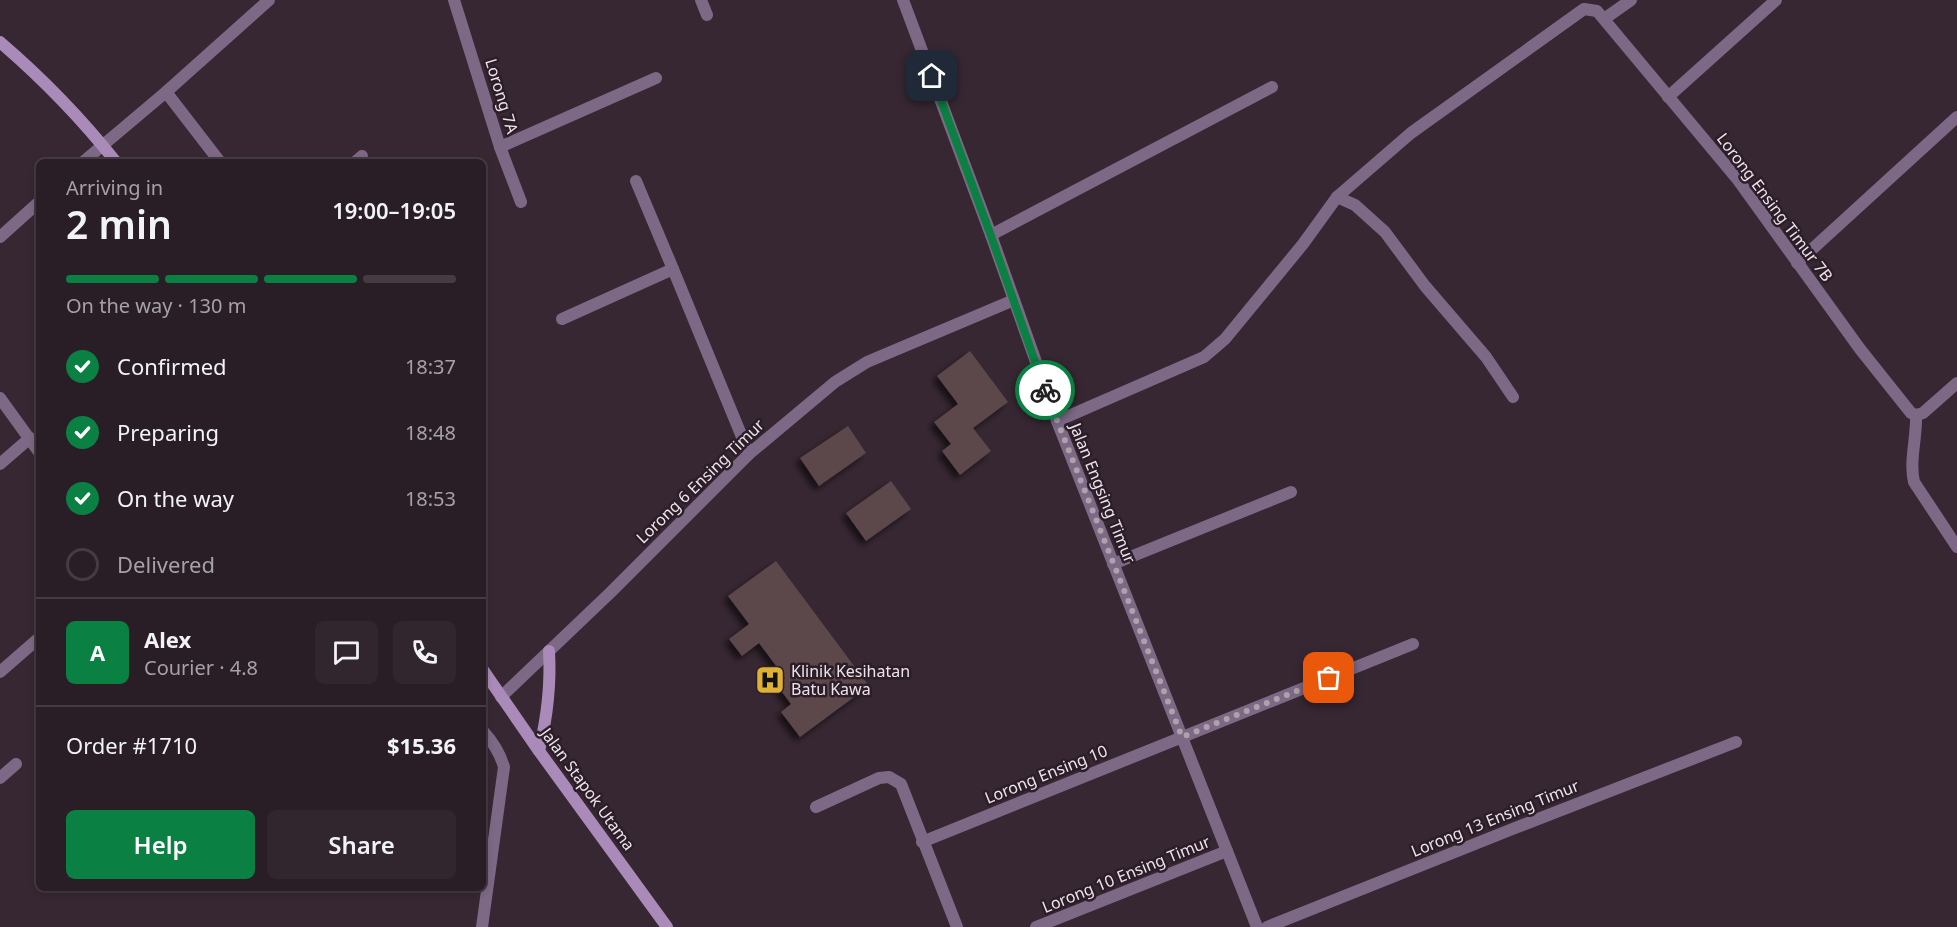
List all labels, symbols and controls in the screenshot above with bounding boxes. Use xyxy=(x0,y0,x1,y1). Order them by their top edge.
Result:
pin xyxy=(906,50,957,101)
street label: Lorong 7A xyxy=(480,56,524,137)
icon: home xyxy=(915,59,948,92)
street label: Lorong Ensing Timur 7B xyxy=(1712,128,1838,286)
text: Arriving in xyxy=(66,174,163,201)
text: 19:00–19:05 xyxy=(332,195,456,225)
text: 2 min xyxy=(66,197,172,250)
text: On the way · 130 m xyxy=(66,292,246,319)
icon: check xyxy=(66,350,99,383)
text: Confirmed xyxy=(117,351,227,381)
text: 18:37 xyxy=(405,353,456,380)
courier xyxy=(1015,360,1075,420)
icon: bike xyxy=(1029,374,1062,407)
street label: Lorong 6 Ensing Timur xyxy=(631,414,769,548)
icon: check xyxy=(66,416,99,449)
text: Preparing xyxy=(117,417,219,447)
street label: Jalan Engsing Timur xyxy=(1064,418,1141,567)
text: 18:48 xyxy=(405,419,456,446)
icon: check xyxy=(66,482,99,515)
text: On the way xyxy=(117,483,234,513)
text: 18:53 xyxy=(405,485,456,512)
text: Delivered xyxy=(117,549,215,579)
button: chat xyxy=(315,621,378,684)
button: phone xyxy=(393,621,456,684)
text: Alex xyxy=(144,624,191,654)
text: A xyxy=(90,637,105,667)
pin xyxy=(1303,652,1354,703)
text: Courier · 4.8 xyxy=(144,654,258,681)
place label: Klinik Kesihatan Batu Kawa xyxy=(791,660,910,700)
icon: bag xyxy=(1312,661,1345,694)
hospital icon: Klinik Kesihatan Batu Kawa xyxy=(754,664,786,696)
street label: Jalan Stapok Utama xyxy=(535,722,640,855)
text: Order #1710 xyxy=(66,730,197,760)
text: $15.36 xyxy=(387,730,456,760)
street label: Lorong Ensing 10 xyxy=(981,739,1111,809)
street label: Lorong 13 Ensing Timur xyxy=(1408,774,1583,862)
button: Help xyxy=(66,810,255,879)
button: Share xyxy=(267,810,456,879)
street label: Lorong 10 Ensing Timur xyxy=(1039,830,1214,918)

